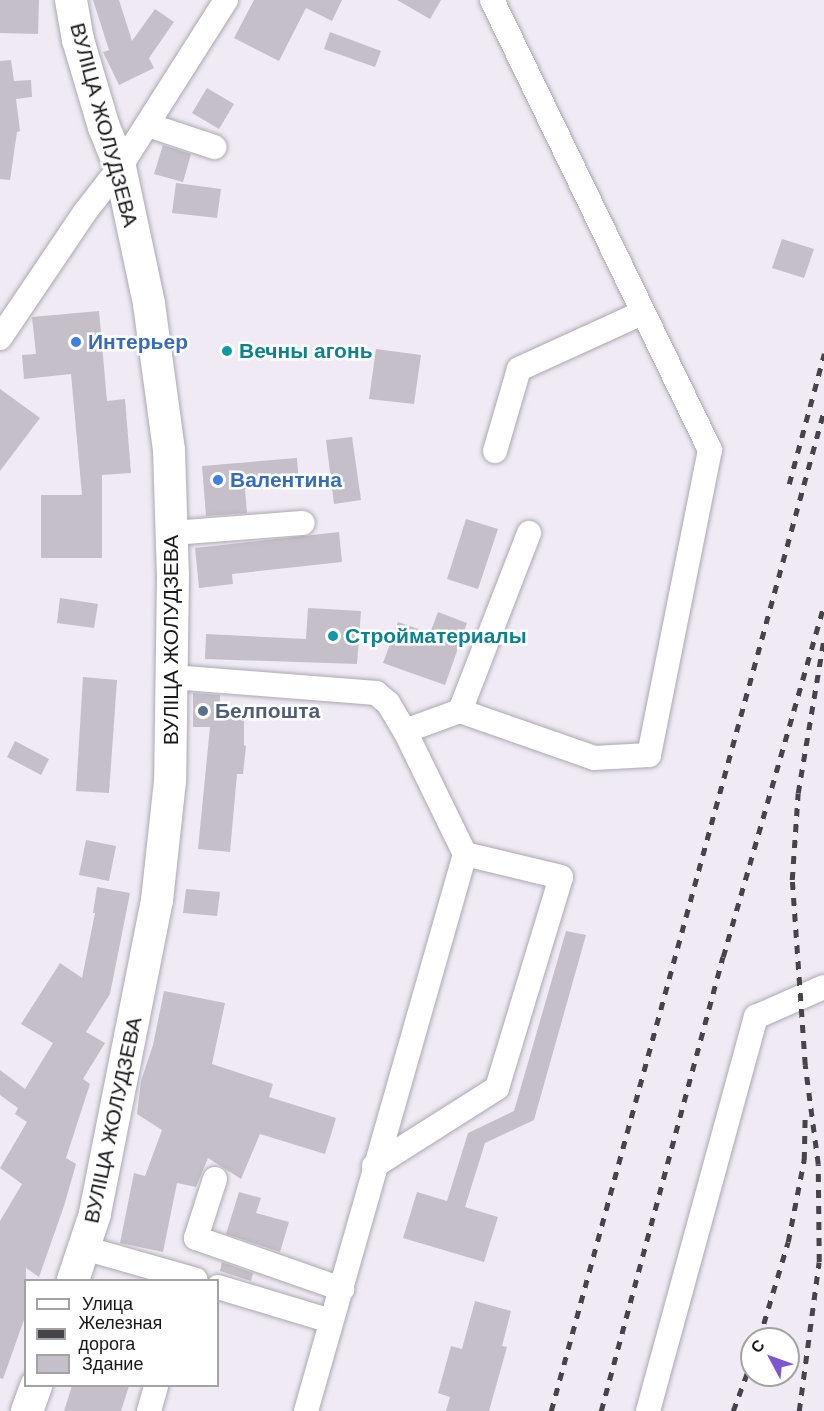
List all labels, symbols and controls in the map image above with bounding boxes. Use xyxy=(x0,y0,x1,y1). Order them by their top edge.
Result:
street label: ВУЛІЦА ЖОЛУДЗЕВА xyxy=(65,20,143,230)
place label: Интерьер xyxy=(88,329,188,355)
marker: Интерьер xyxy=(69,335,83,349)
place label: Вечны агонь xyxy=(239,338,373,364)
marker: Вечны агонь xyxy=(220,344,234,358)
place label: Валентина xyxy=(230,467,342,493)
marker: Валентина xyxy=(211,473,225,487)
street label: ВУЛІЦА ЖОЛУДЗЕВА xyxy=(158,535,184,745)
place label: Стройматериалы xyxy=(345,623,527,649)
marker: Стройматериалы xyxy=(326,629,340,643)
place label: Белпошта xyxy=(215,698,320,724)
marker: Белпошта xyxy=(196,704,210,718)
street label: ВУЛІЦА ЖОЛУДЗЕВА xyxy=(79,1014,147,1226)
legend xyxy=(24,1279,219,1387)
text: Улица xyxy=(82,1294,133,1314)
text: Железная дорога xyxy=(78,1313,162,1354)
north arrow xyxy=(740,1327,800,1387)
text: С xyxy=(747,1336,768,1356)
text: Здание xyxy=(82,1354,143,1374)

